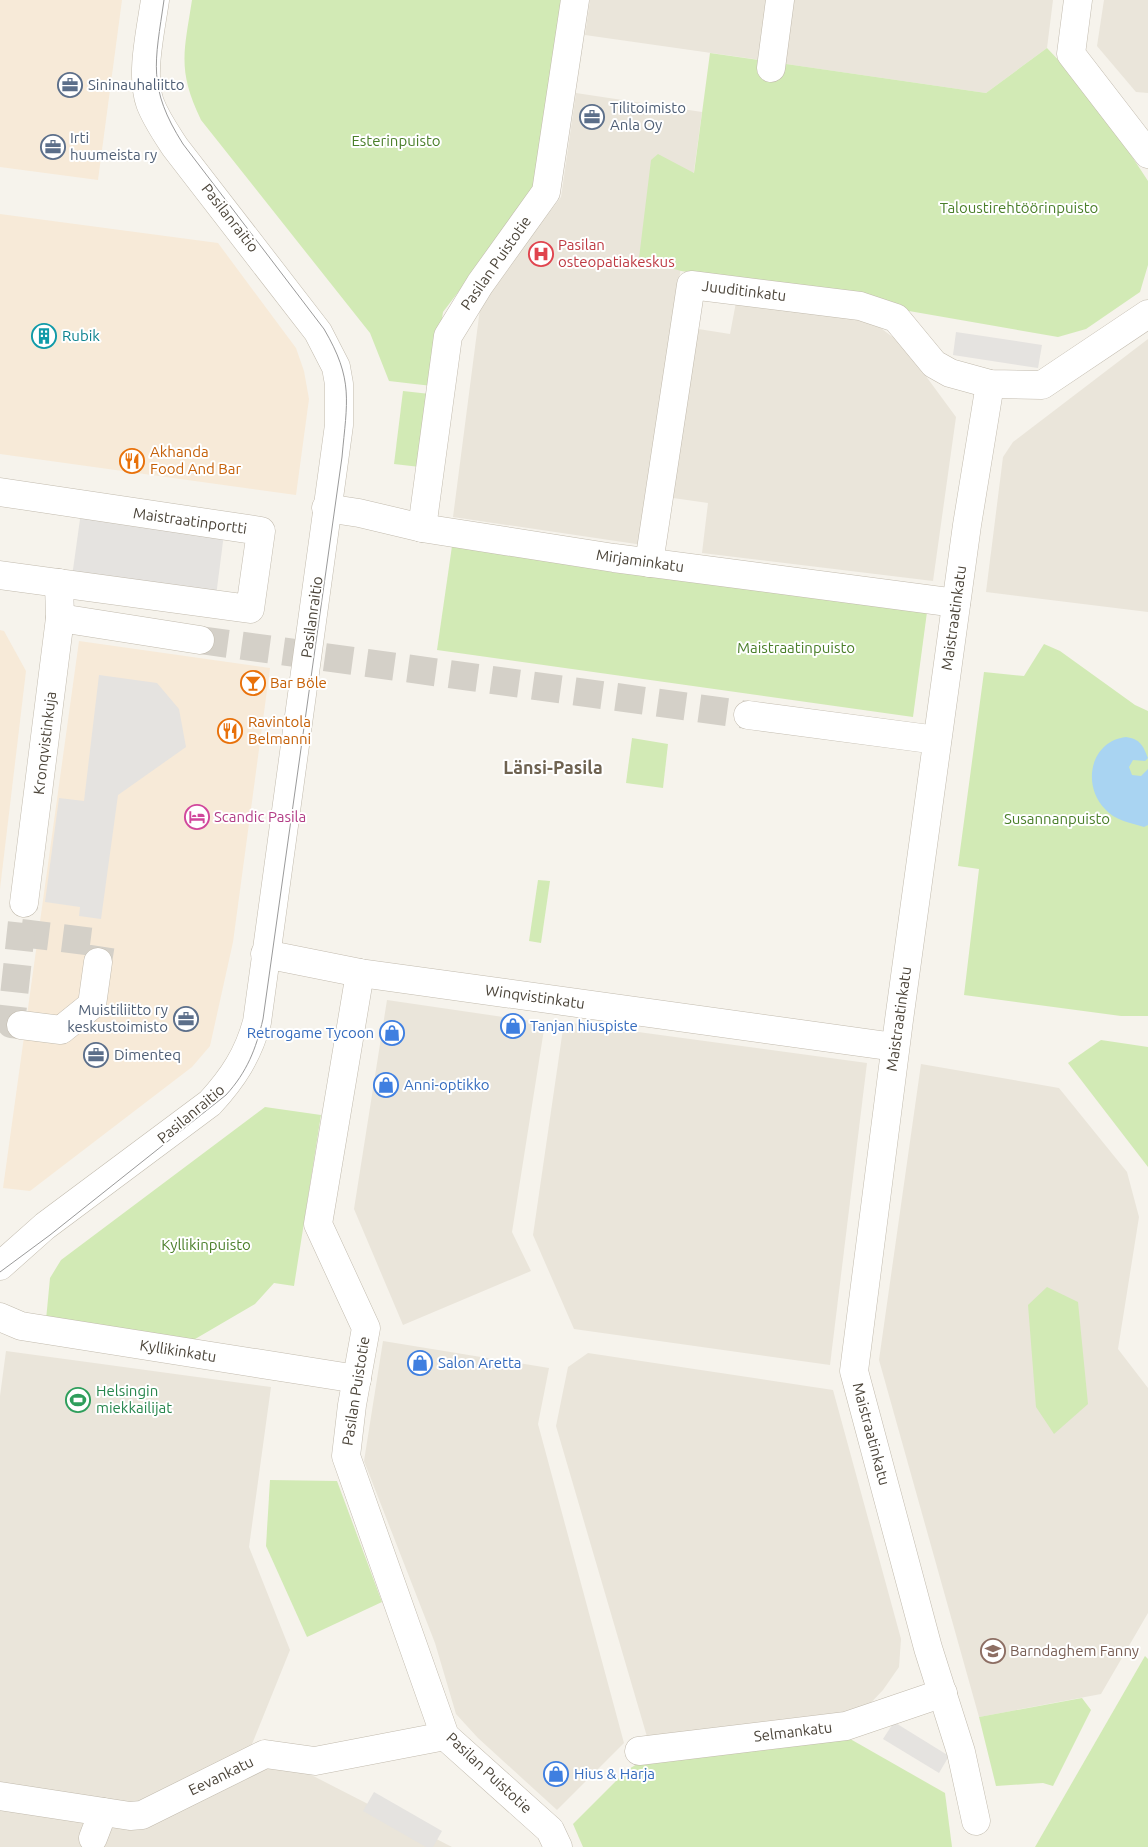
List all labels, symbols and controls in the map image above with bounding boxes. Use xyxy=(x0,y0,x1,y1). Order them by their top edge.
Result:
office icon: Sininauhaliitto xyxy=(57,72,83,98)
place label: Sininauhaliitto xyxy=(88,76,185,93)
place label: Tilitoimisto Anla Oy xyxy=(610,99,686,133)
office icon: Tilitoimisto Anla Oy xyxy=(579,104,605,130)
place label: Irti huumeista ry xyxy=(70,129,157,163)
park label: Esterinpuisto xyxy=(351,132,441,149)
office icon: Irti huumeista ry xyxy=(40,134,66,160)
street label: Pasilanraitio xyxy=(198,180,262,255)
park label: Taloustirehtöörinpuisto xyxy=(940,199,1098,216)
street label: Pasilan Puistotie xyxy=(457,213,534,313)
place label: Pasilan osteopatiakeskus xyxy=(558,236,675,270)
hospital icon: Pasilan osteopatiakeskus xyxy=(528,241,554,267)
street label: Juuditinkatu xyxy=(701,277,787,304)
building icon: Rubik xyxy=(31,323,57,349)
place label: Rubik xyxy=(62,327,100,344)
place label: Akhanda Food And Bar xyxy=(150,443,241,477)
restaurant icon: Akhanda Food And Bar xyxy=(119,448,145,474)
street label: Maistraatinportti xyxy=(132,504,248,537)
street label: Mirjaminkatu xyxy=(595,546,685,575)
street label: Maistraatinkatu xyxy=(938,564,969,671)
street label: Pasilanraitio xyxy=(297,575,326,659)
park label: Maistraatinpuisto xyxy=(737,639,855,656)
bar icon: Bar Böle xyxy=(240,670,266,696)
place label: Bar Böle xyxy=(270,674,327,691)
street label: Kronqvistinkuja xyxy=(30,690,59,796)
place label: Ravintola Belmanni xyxy=(248,713,311,747)
restaurant icon: Ravintola Belmanni xyxy=(217,718,243,744)
district label: Länsi-Pasila xyxy=(503,757,603,777)
hotel icon: Scandic Pasila xyxy=(184,804,210,830)
place label: Scandic Pasila xyxy=(214,808,306,825)
park label: Susannanpuisto xyxy=(1004,810,1110,827)
street label: Maistraatinkatu xyxy=(883,965,914,1072)
street label: Winqvistinkatu xyxy=(484,981,586,1012)
place label: Muistiliitto ry keskustoimisto xyxy=(67,1001,168,1035)
office icon: Muistiliitto ry keskustoimisto xyxy=(173,1006,199,1032)
shop icon: Tanjan hiuspiste xyxy=(500,1013,526,1039)
place label: Tanjan hiuspiste xyxy=(530,1017,638,1034)
shop icon: Retrogame Tycoon xyxy=(379,1020,405,1046)
place label: Retrogame Tycoon xyxy=(247,1024,374,1041)
office icon: Dimenteq xyxy=(83,1042,109,1068)
place label: Dimenteq xyxy=(114,1046,181,1063)
shop icon: Anni-optikko xyxy=(373,1072,399,1098)
place label: Anni-optikko xyxy=(404,1076,490,1093)
street label: Pasilanraitio xyxy=(154,1081,228,1147)
park label: Kyllikinpuisto xyxy=(161,1236,251,1253)
street label: Pasilan Puistotie xyxy=(338,1335,373,1447)
street label: Kyllikinkatu xyxy=(139,1336,218,1365)
shop icon: Salon Aretta xyxy=(407,1350,433,1376)
place label: Salon Aretta xyxy=(438,1354,521,1371)
street label: Maistraatinkatu xyxy=(850,1381,893,1487)
place label: Helsingin miekkailijat xyxy=(96,1382,172,1416)
sports icon: Helsingin miekkailijat xyxy=(65,1387,91,1413)
school or university icon: Barndaghem Fanny xyxy=(980,1638,1006,1664)
place label: Barndaghem Fanny xyxy=(1010,1642,1139,1659)
street label: Selmankatu xyxy=(753,1718,833,1745)
street label: Pasilan Puistotie xyxy=(443,1729,536,1817)
street label: Eevankatu xyxy=(186,1753,256,1799)
shop icon: Hius & Harja xyxy=(543,1761,569,1787)
place label: Hius & Harja xyxy=(574,1765,655,1782)

